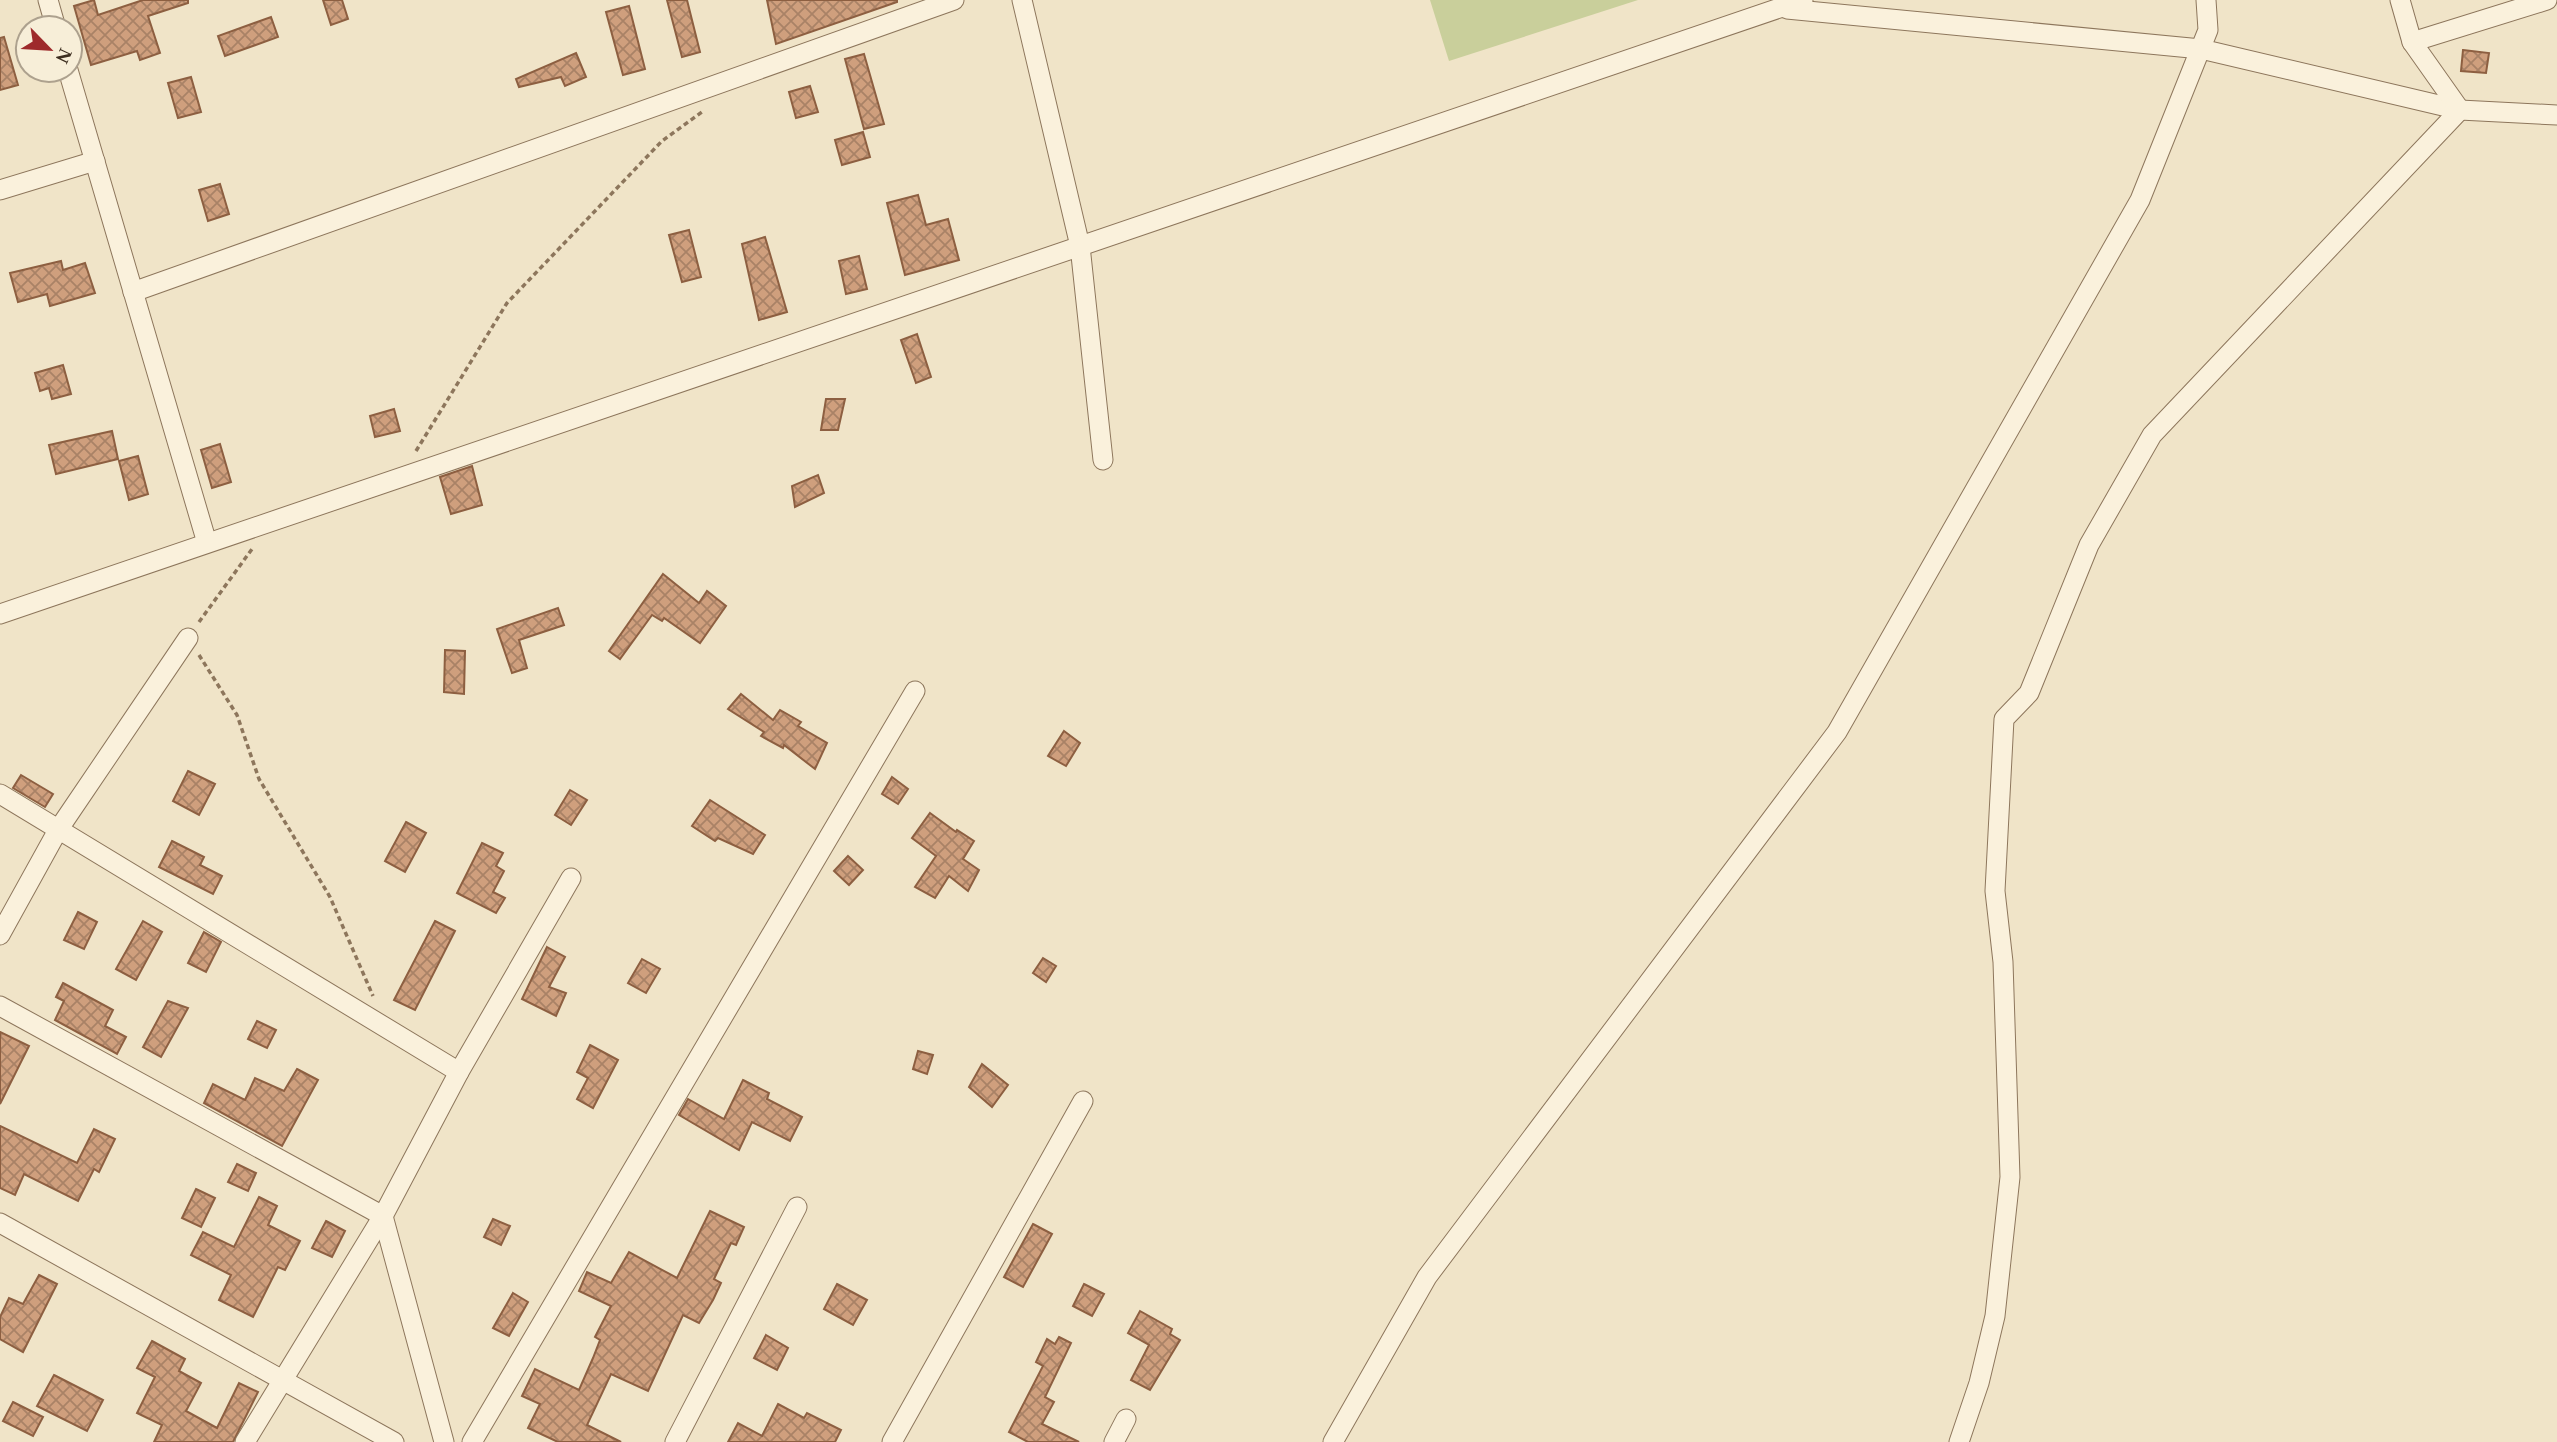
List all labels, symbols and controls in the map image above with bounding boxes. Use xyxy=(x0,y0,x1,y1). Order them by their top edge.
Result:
north arrow xyxy=(14,14,84,84)
text: N xyxy=(51,45,76,67)

